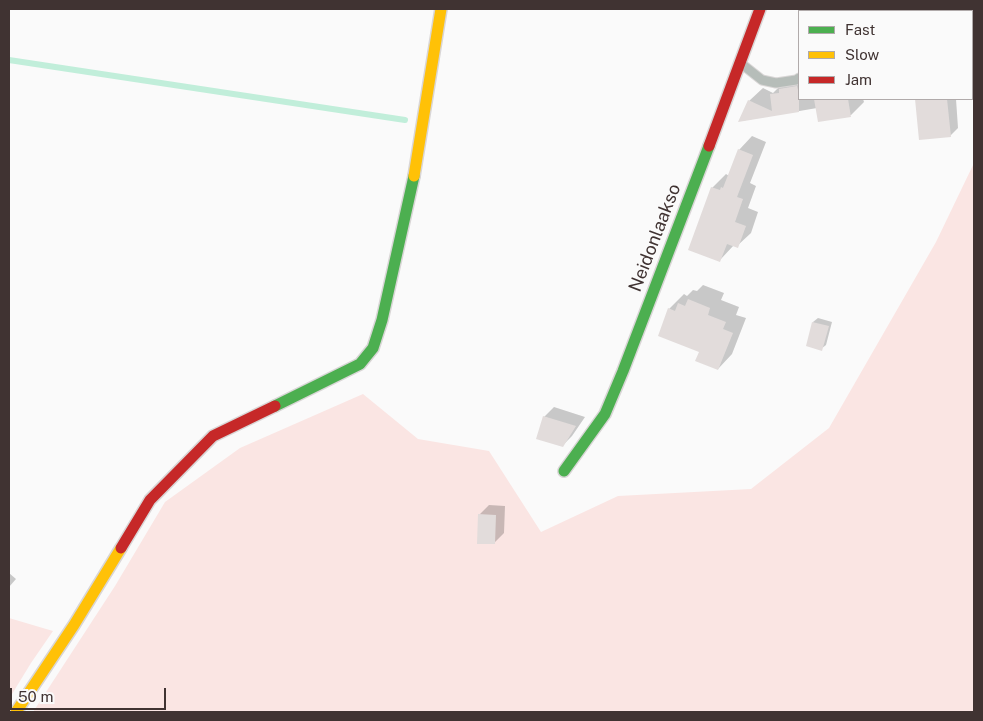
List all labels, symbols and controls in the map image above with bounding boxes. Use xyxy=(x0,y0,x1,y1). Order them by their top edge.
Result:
legend xyxy=(798,10,973,100)
text: Fast xyxy=(845,21,875,38)
text: Slow xyxy=(845,46,879,63)
text: Jam xyxy=(845,71,872,88)
street label: Neidonlaakso xyxy=(625,181,685,295)
scale bar xyxy=(12,678,169,710)
text: 50 m xyxy=(18,688,53,705)

